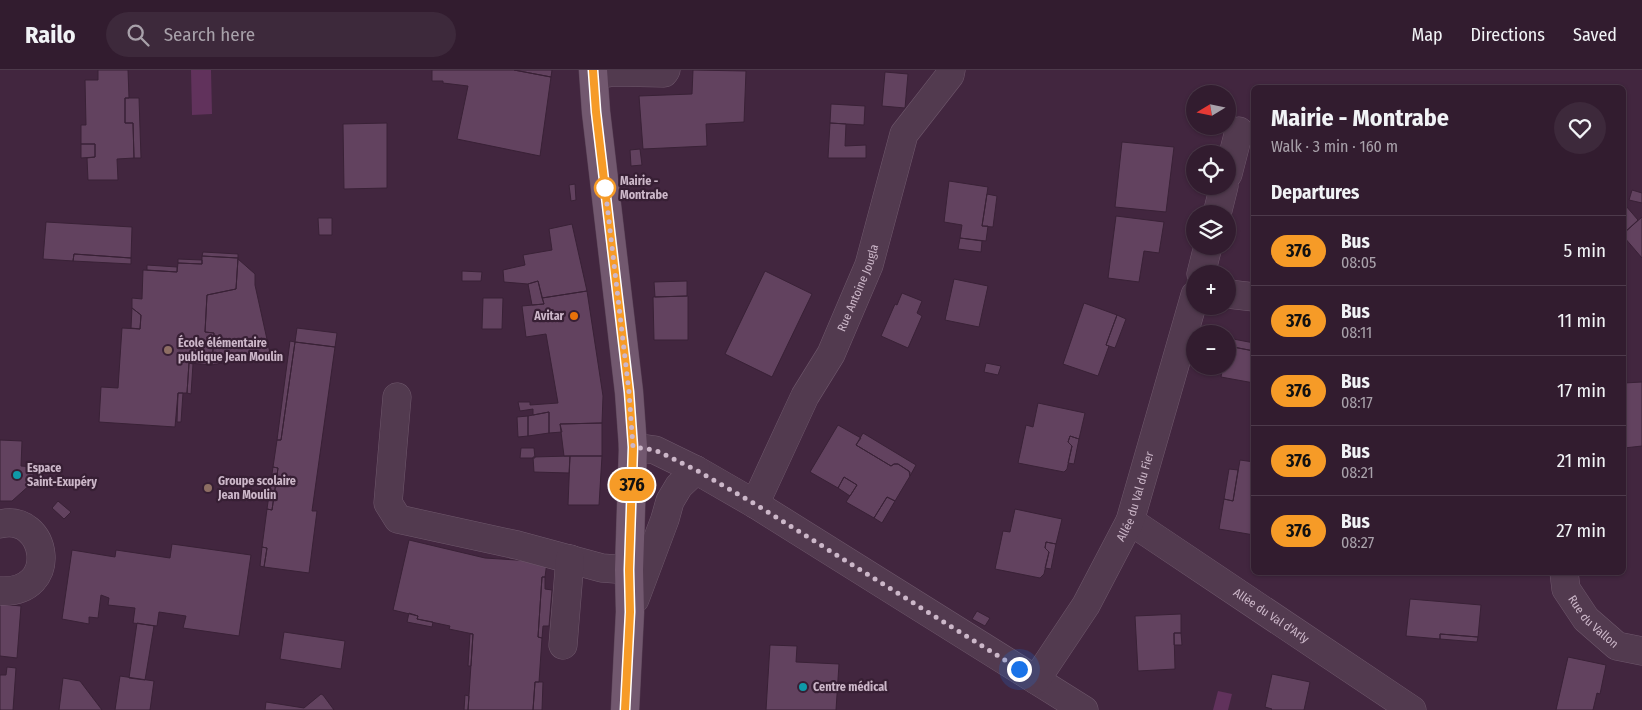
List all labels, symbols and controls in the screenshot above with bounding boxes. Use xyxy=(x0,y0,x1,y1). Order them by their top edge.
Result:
search box xyxy=(106,12,456,57)
text: Railo xyxy=(25,21,76,49)
icon: search xyxy=(124,21,152,49)
text: Search here xyxy=(164,23,255,46)
text: Map xyxy=(1411,24,1443,46)
text: Directions xyxy=(1471,24,1545,46)
text: Saved xyxy=(1573,24,1617,46)
north arrow xyxy=(1186,85,1236,135)
map controls xyxy=(1186,85,1236,375)
button: heart xyxy=(1554,102,1606,154)
text: Mairie - Montrabe xyxy=(1271,104,1449,132)
text: Walk · 3 min · 160 m xyxy=(1271,137,1398,156)
button: locate xyxy=(1186,145,1236,195)
place label: Mairie - Montrabe xyxy=(620,174,668,202)
marker: Mairie - Montrabe xyxy=(594,177,616,199)
text: Departures xyxy=(1271,181,1359,204)
button: layers xyxy=(1186,205,1236,255)
text: Bus xyxy=(1341,230,1370,253)
text: 5 min xyxy=(1563,239,1606,262)
text: 376 xyxy=(1286,240,1311,262)
street label: Rue Antoine Jougla xyxy=(834,243,881,334)
text: 08:05 xyxy=(1341,253,1376,272)
button: + xyxy=(1186,265,1236,315)
text: Bus xyxy=(1341,300,1370,323)
place label: Avitar xyxy=(533,309,565,323)
text: 11 min xyxy=(1558,309,1606,332)
marker: Avitar xyxy=(568,310,580,322)
text: 376 xyxy=(1286,310,1311,332)
text: 08:11 xyxy=(1341,323,1372,342)
button: − xyxy=(1186,325,1236,375)
place label: École élémentaire publique Jean Moulin xyxy=(178,334,283,364)
marker: École élémentaire publique Jean Moulin xyxy=(162,344,174,356)
text: Bus xyxy=(1341,370,1370,393)
text: 17 min xyxy=(1557,379,1606,402)
text: 376 xyxy=(1286,380,1311,402)
text: 08:17 xyxy=(1341,393,1373,412)
text: Bus xyxy=(1341,440,1370,463)
street label: Allée du Val du Fier xyxy=(1114,449,1157,544)
text: 21 min xyxy=(1557,449,1606,472)
text: 376 xyxy=(1286,450,1311,472)
place label: Espace Saint-Exupéry xyxy=(27,461,97,489)
text: 08:21 xyxy=(1341,463,1374,482)
marker: Espace Saint-Exupéry xyxy=(11,469,23,481)
line badge: 376 xyxy=(603,469,661,501)
place label: Groupe scolaire Jean Moulin xyxy=(217,474,296,502)
text: 376 xyxy=(619,474,645,496)
marker: Groupe scolaire Jean Moulin xyxy=(202,482,214,494)
text: Bus xyxy=(1341,510,1370,533)
text: 27 min xyxy=(1556,519,1606,542)
text: 376 xyxy=(1286,520,1311,542)
text: 08:27 xyxy=(1341,533,1374,552)
street label: Allée du Val d'Arly xyxy=(1231,585,1312,646)
street label: Rue du Vallon xyxy=(1565,593,1621,651)
your location xyxy=(1007,657,1032,682)
place label: Centre médical xyxy=(813,680,888,694)
marker: Centre médical xyxy=(797,681,809,693)

